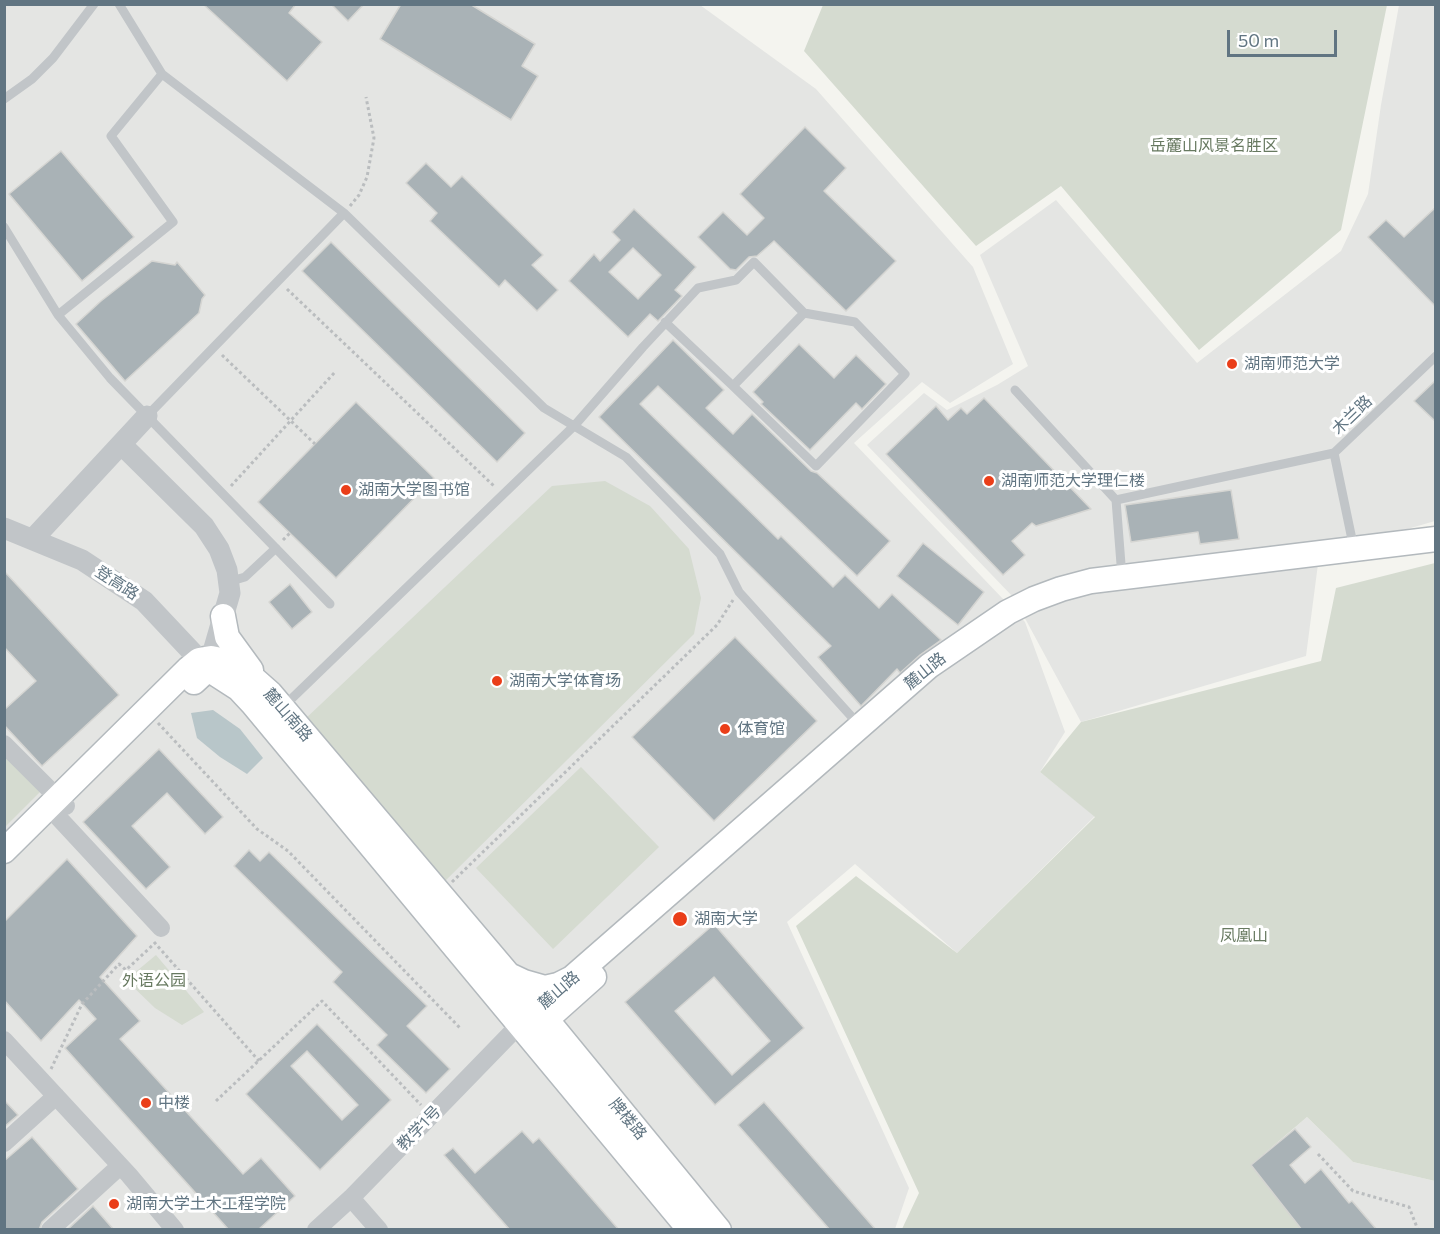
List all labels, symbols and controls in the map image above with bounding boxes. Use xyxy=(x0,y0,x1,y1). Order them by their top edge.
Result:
scale bar xyxy=(1230,18,1340,56)
text: 50 m xyxy=(1238,29,1279,51)
park label: 岳麓山风景名胜区 xyxy=(1150,136,1278,156)
place label: 湖南师范大学 xyxy=(1244,354,1340,374)
marker: 湖南师范大学 xyxy=(1225,357,1239,371)
street label: 木兰路 xyxy=(1328,391,1376,439)
place label: 湖南师范大学理仁楼 xyxy=(1001,471,1145,491)
marker: 湖南师范大学理仁楼 xyxy=(982,474,996,488)
place label: 湖南大学图书馆 xyxy=(358,480,470,500)
marker: 湖南大学图书馆 xyxy=(339,483,353,497)
street label: 登高路 xyxy=(92,562,142,604)
street label: 麓山路 xyxy=(900,648,950,694)
place label: 湖南大学体育场 xyxy=(509,671,621,691)
marker: 湖南大学体育场 xyxy=(490,674,504,688)
street label: 麓山南路 xyxy=(260,685,316,745)
place label: 体育馆 xyxy=(737,719,785,739)
marker: 体育馆 xyxy=(718,722,732,736)
place label: 湖南大学 xyxy=(694,909,758,929)
marker: 湖南大学 xyxy=(671,910,689,928)
park label: 凤凰山 xyxy=(1220,926,1268,946)
street label: 麓山路 xyxy=(535,967,583,1013)
park label: 外语公园 xyxy=(122,971,186,991)
place label: 中楼 xyxy=(158,1093,190,1113)
street label: 牌楼路 xyxy=(605,1094,651,1144)
marker: 中楼 xyxy=(139,1096,153,1110)
street label: 教学1号 xyxy=(393,1102,445,1154)
place label: 湖南大学土木工程学院 xyxy=(126,1194,286,1214)
marker: 湖南大学土木工程学院 xyxy=(107,1197,121,1211)

